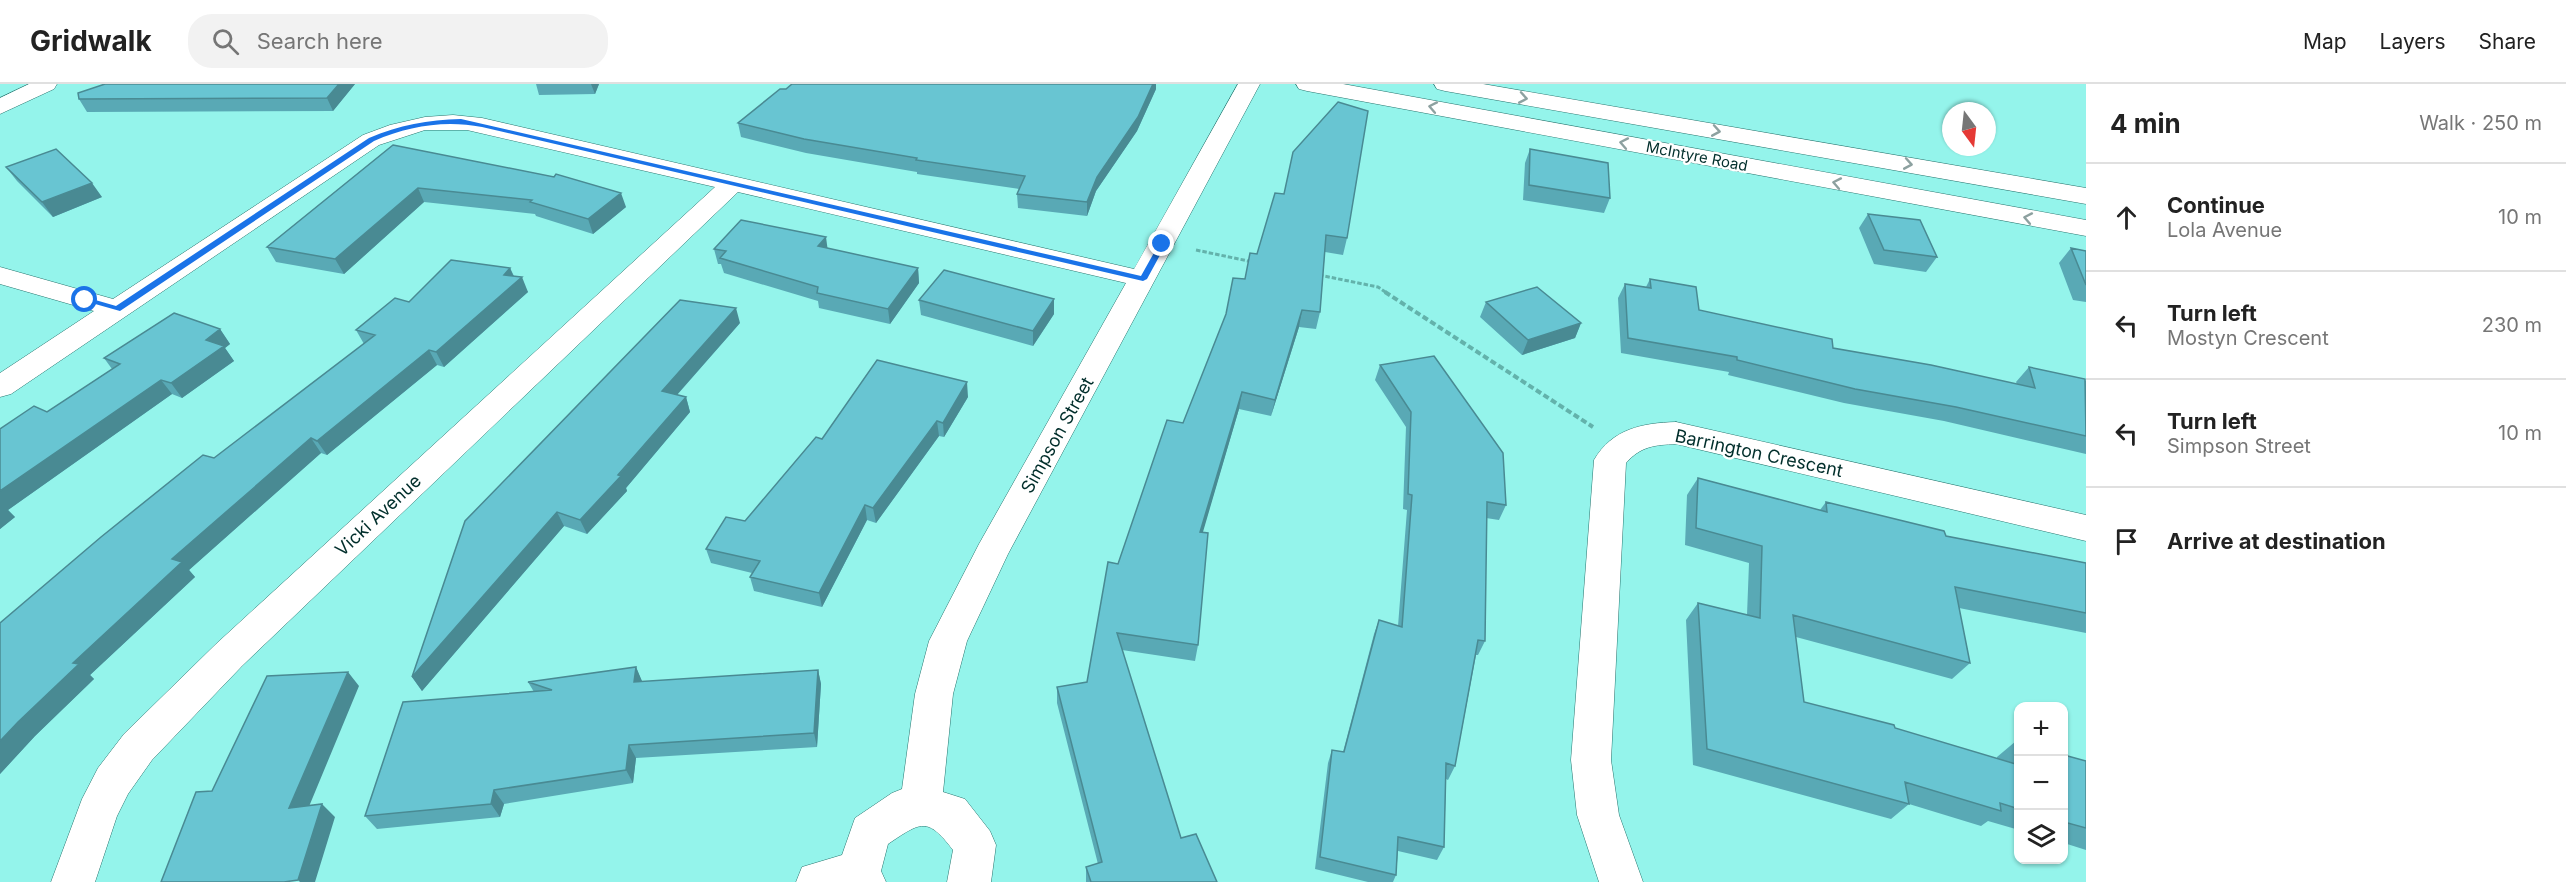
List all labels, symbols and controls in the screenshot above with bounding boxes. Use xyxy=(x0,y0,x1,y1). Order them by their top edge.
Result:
search box xyxy=(188,14,608,68)
text: Gridwalk xyxy=(30,24,152,58)
icon: search xyxy=(209,25,242,58)
text: Search here xyxy=(257,28,382,54)
text: Map xyxy=(2303,29,2347,54)
text: Layers xyxy=(2380,29,2446,54)
text: Share xyxy=(2479,29,2536,54)
one-way arrow xyxy=(1519,91,1528,103)
one-way arrow xyxy=(1428,101,1438,114)
north arrow xyxy=(1942,102,1996,156)
text: 4 min xyxy=(2110,108,2181,139)
text: Walk · 250 m xyxy=(2419,111,2542,135)
one-way arrow xyxy=(1710,124,1720,137)
one-way arrow xyxy=(1620,137,1630,150)
street label: McIntyre Road xyxy=(1645,137,1749,175)
one-way arrow xyxy=(1903,158,1912,170)
one-way arrow xyxy=(1832,177,1841,189)
text: Continue xyxy=(2167,192,2265,218)
icon: ahead xyxy=(2110,201,2143,234)
text: 10 m xyxy=(2498,205,2542,229)
one-way arrow xyxy=(2024,212,2034,225)
text: Lola Avenue xyxy=(2167,218,2282,242)
route end xyxy=(1148,230,1174,256)
route start xyxy=(71,286,97,312)
text: Turn left xyxy=(2167,300,2257,326)
icon: left xyxy=(2110,309,2143,342)
text: 230 m xyxy=(2482,313,2542,337)
text: Mostyn Crescent xyxy=(2167,326,2329,350)
street label: Simpson Street xyxy=(1016,373,1098,497)
text: Turn left xyxy=(2167,408,2257,434)
icon: left xyxy=(2110,417,2143,450)
text: 10 m xyxy=(2498,421,2542,445)
street label: Barrington Crescent xyxy=(1673,425,1845,481)
text: Simpson Street xyxy=(2167,434,2311,458)
street label: Vicki Avenue xyxy=(331,470,425,560)
icon: arrive xyxy=(2110,525,2143,558)
text: Arrive at destination xyxy=(2167,528,2386,554)
map controls xyxy=(2014,702,2068,864)
button: + xyxy=(2014,702,2068,756)
button: − xyxy=(2014,756,2068,810)
button: layers xyxy=(2014,810,2068,864)

